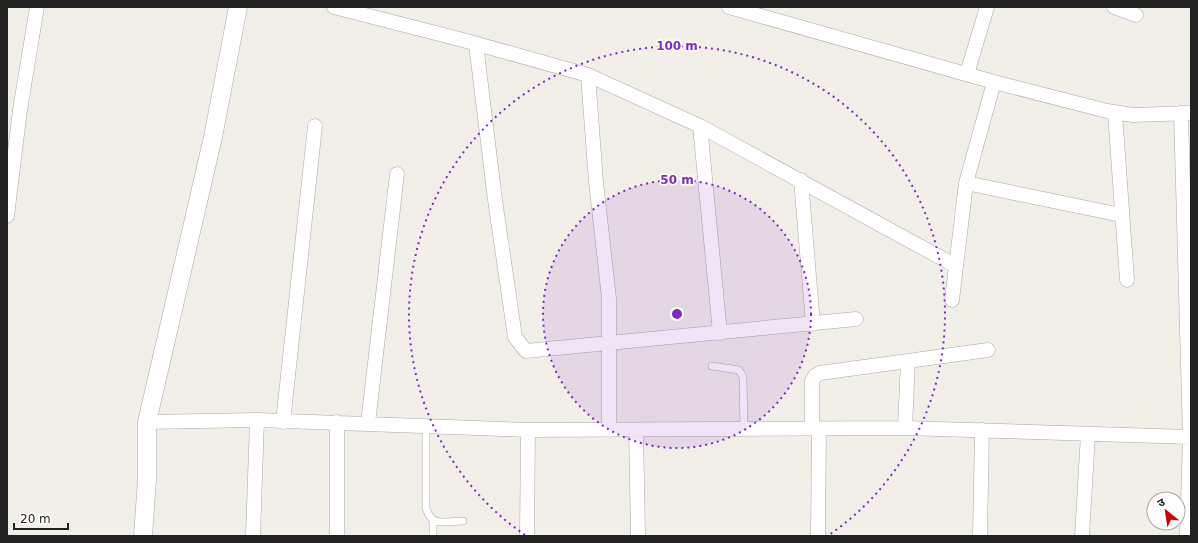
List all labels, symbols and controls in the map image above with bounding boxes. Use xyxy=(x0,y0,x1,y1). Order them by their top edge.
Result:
text: 100 m xyxy=(656,39,698,53)
text: 50 m xyxy=(660,173,694,187)
centre of rings xyxy=(670,307,684,321)
north arrow xyxy=(1146,491,1186,531)
text: उ xyxy=(1155,495,1168,510)
scale bar xyxy=(14,505,68,531)
text: 20 m xyxy=(20,512,51,526)

